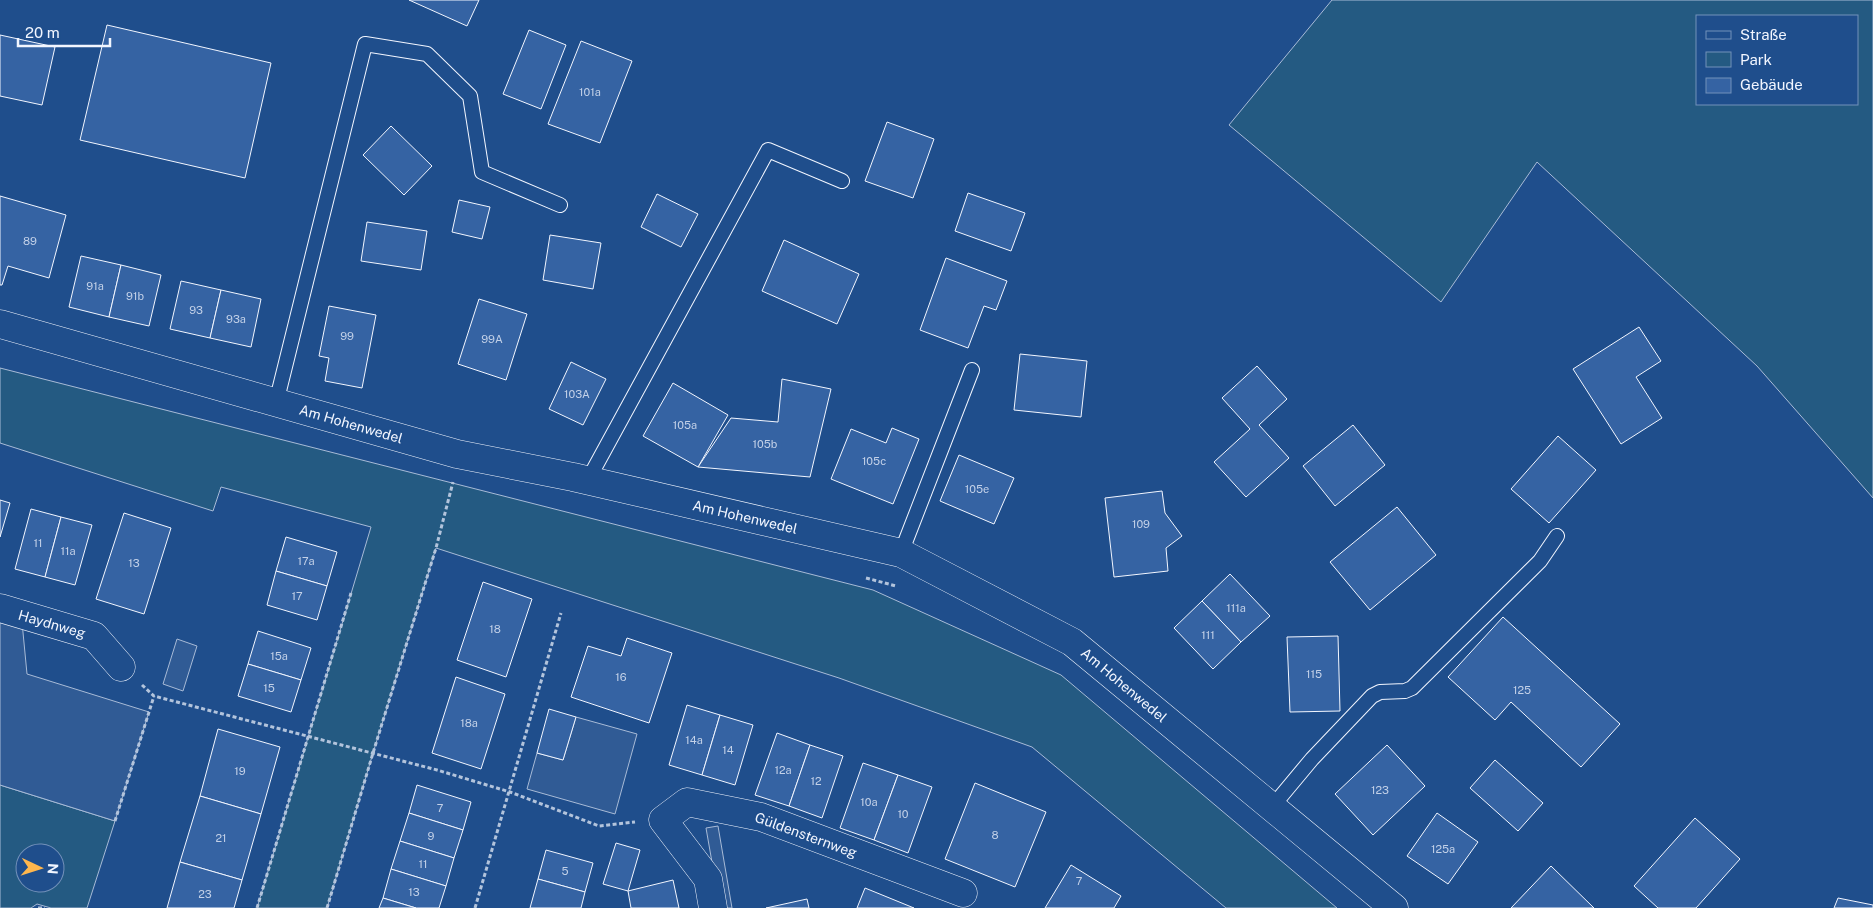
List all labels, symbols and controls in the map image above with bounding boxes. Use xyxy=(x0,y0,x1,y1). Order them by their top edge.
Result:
scale bar xyxy=(18,15,110,47)
legend xyxy=(1696,15,1858,105)
text: 20 m xyxy=(25,24,60,41)
text: Straße xyxy=(1740,26,1787,43)
text: Park xyxy=(1740,51,1772,68)
text: Gebäude xyxy=(1740,76,1803,93)
house number: 101a xyxy=(579,86,601,98)
house number: 89 xyxy=(23,235,37,247)
house number: 91a xyxy=(86,280,104,292)
house number: 91b xyxy=(126,290,144,302)
house number: 93 xyxy=(189,304,203,316)
house number: 93a xyxy=(226,313,246,325)
house number: 99 xyxy=(340,330,354,342)
house number: 99A xyxy=(481,333,503,345)
house number: 103A xyxy=(564,388,590,400)
street label: Am Hohenwedel xyxy=(297,402,405,446)
house number: 105a xyxy=(673,419,697,431)
house number: 105b xyxy=(753,438,778,450)
house number: 105c xyxy=(862,455,886,467)
house number: 105e xyxy=(965,483,989,495)
street label: Am Hohenwedel xyxy=(691,497,799,537)
house number: 109 xyxy=(1132,518,1150,530)
house number: 11 xyxy=(34,537,42,549)
house number: 11a xyxy=(60,545,76,557)
house number: 17a xyxy=(297,555,315,567)
house number: 13 xyxy=(128,557,140,569)
house number: 17 xyxy=(291,590,303,602)
house number: 111a xyxy=(1226,602,1246,614)
street label: Haydnweg xyxy=(17,607,88,641)
house number: 18 xyxy=(489,623,501,635)
house number: 111 xyxy=(1201,629,1215,641)
street label: Am Hohenwedel xyxy=(1078,644,1170,726)
house number: 15a xyxy=(270,650,288,662)
house number: 115 xyxy=(1306,668,1322,680)
house number: 16 xyxy=(615,671,627,683)
house number: 15 xyxy=(263,682,275,694)
house number: 125 xyxy=(1513,684,1531,696)
house number: 18a xyxy=(460,717,478,729)
house number: 14a xyxy=(685,734,703,746)
house number: 14 xyxy=(722,744,734,756)
house number: 12a xyxy=(774,764,792,776)
house number: 19 xyxy=(234,765,246,777)
house number: 12 xyxy=(810,775,822,787)
house number: 123 xyxy=(1371,784,1389,796)
house number: 10a xyxy=(860,796,878,808)
house number: 7 xyxy=(437,802,444,814)
house number: 10 xyxy=(897,808,909,820)
street label: Güldensternweg xyxy=(753,809,859,861)
house number: 8 xyxy=(991,829,999,841)
house number: 9 xyxy=(428,830,435,842)
house number: 21 xyxy=(215,832,227,844)
north arrow xyxy=(15,843,65,893)
house number: 125a xyxy=(1431,843,1455,855)
house number: 11 xyxy=(419,858,427,870)
text: N xyxy=(45,863,61,875)
house number: 5 xyxy=(561,865,569,877)
house number: 7 xyxy=(1076,875,1083,887)
house number: 13 xyxy=(408,886,420,898)
house number: 23 xyxy=(198,888,212,900)

